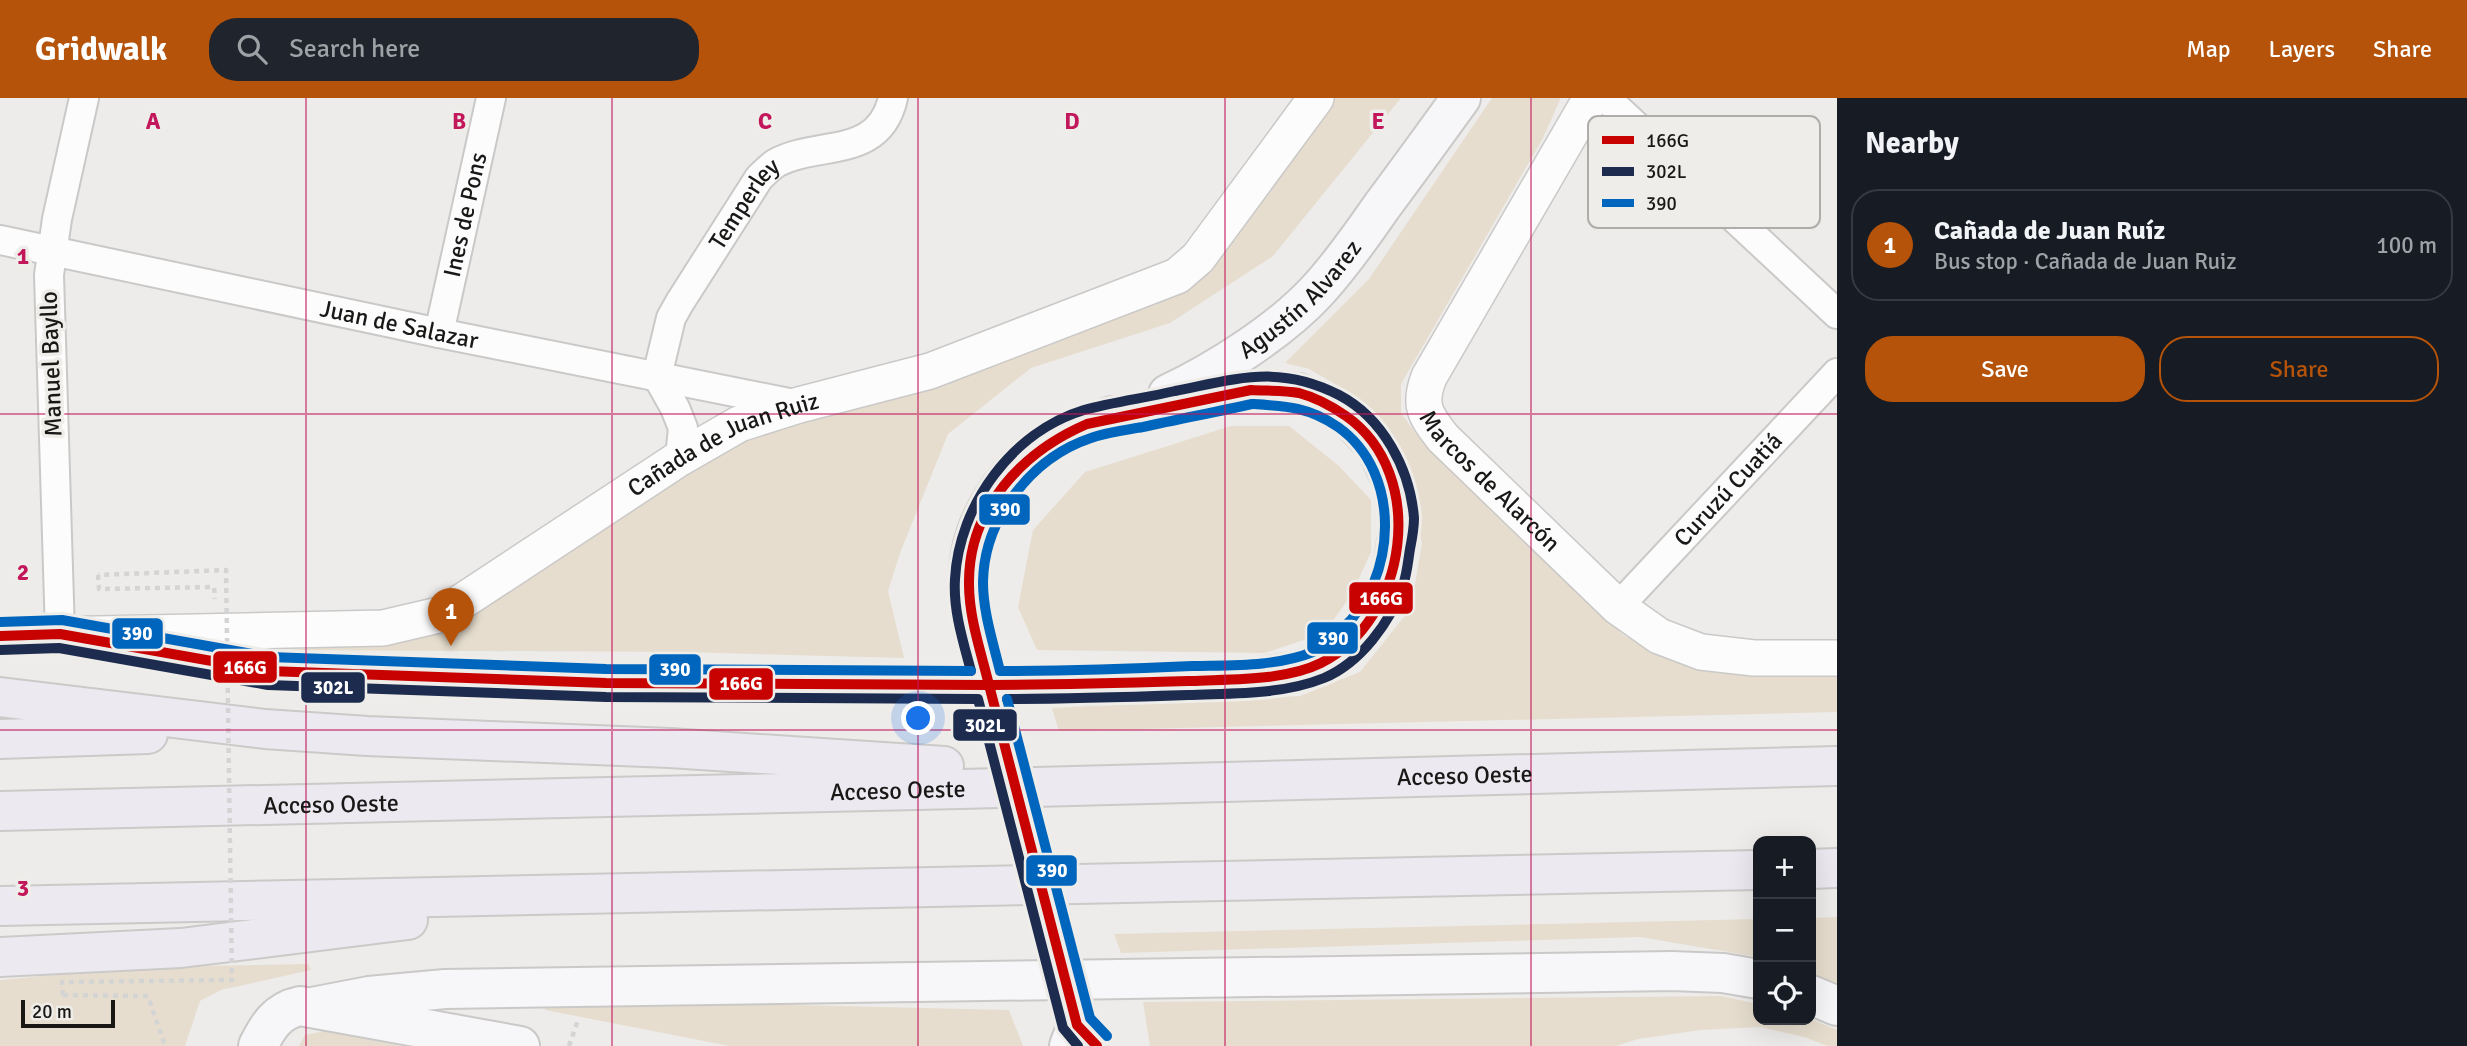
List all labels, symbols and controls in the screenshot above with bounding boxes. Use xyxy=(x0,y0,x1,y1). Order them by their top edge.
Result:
search box xyxy=(209,18,699,81)
text: Gridwalk xyxy=(35,29,167,70)
icon: search xyxy=(233,30,271,68)
text: Search here xyxy=(289,33,420,65)
text: Map xyxy=(2186,34,2231,64)
text: Layers xyxy=(2269,34,2335,64)
text: Share xyxy=(2373,34,2432,64)
text: A xyxy=(146,107,161,136)
text: B xyxy=(452,107,466,136)
text: C xyxy=(758,107,772,136)
text: D xyxy=(1064,107,1080,136)
text: E xyxy=(1371,107,1385,136)
legend xyxy=(1588,116,1820,228)
text: Nearby xyxy=(1865,125,1959,162)
text: 166G xyxy=(1646,129,1689,153)
street label: Ines de Pons xyxy=(437,150,494,280)
street label: Temperley xyxy=(702,151,785,255)
text: 302L xyxy=(1646,160,1687,184)
text: 390 xyxy=(1646,192,1677,216)
text: Cañada de Juan Ruíz xyxy=(1934,215,2165,247)
text: 1 xyxy=(1884,231,1896,260)
text: 100 m xyxy=(2376,231,2437,260)
street label: Agustín Alvarez xyxy=(1233,234,1368,365)
text: 1 xyxy=(17,242,29,271)
text: Bus stop · Cañada de Juan Ruiz xyxy=(1934,247,2236,276)
street label: Manuel Bayllo xyxy=(33,291,69,437)
street label: Juan de Salazar xyxy=(317,293,481,356)
button: Save xyxy=(1865,336,2145,402)
button: Share xyxy=(2159,336,2439,402)
street label: Cañada de Juan Ruiz xyxy=(622,386,822,503)
street label: Marcos de Alarcón xyxy=(1413,405,1567,558)
street label: Curuzú Cuatiá xyxy=(1667,426,1789,553)
line badge: 390 xyxy=(978,493,1031,526)
text: 390 xyxy=(990,498,1020,522)
text: 2 xyxy=(17,558,29,587)
line badge: 166G xyxy=(1348,581,1414,615)
text: 166G xyxy=(1359,587,1403,611)
pin: 1 xyxy=(428,588,474,646)
line badge: 390 xyxy=(111,617,164,650)
line badge: 390 xyxy=(1306,621,1359,655)
text: 390 xyxy=(122,622,152,646)
text: 390 xyxy=(1318,627,1348,651)
line badge: 166G xyxy=(212,650,278,684)
line badge: 390 xyxy=(648,653,702,686)
text: 166G xyxy=(223,656,267,680)
text: 390 xyxy=(660,658,690,682)
line badge: 166G xyxy=(708,667,774,701)
line badge: 302L xyxy=(300,671,366,704)
text: 166G xyxy=(719,672,763,696)
text: 302L xyxy=(313,676,353,700)
your location xyxy=(901,701,935,735)
line badge: 302L xyxy=(952,708,1018,742)
text: 302L xyxy=(965,714,1005,738)
street label: Acceso Oeste xyxy=(1396,759,1533,792)
street label: Acceso Oeste xyxy=(830,774,966,807)
street label: Acceso Oeste xyxy=(263,788,399,821)
map controls xyxy=(1753,836,1816,1025)
button: + xyxy=(1753,836,1816,899)
line badge: 390 xyxy=(1025,854,1078,887)
text: 390 xyxy=(1037,859,1067,883)
text: 3 xyxy=(17,874,29,903)
button: − xyxy=(1753,899,1816,962)
button: locate xyxy=(1753,962,1816,1025)
scale bar xyxy=(21,997,116,1029)
text: 20 m xyxy=(32,1000,72,1024)

